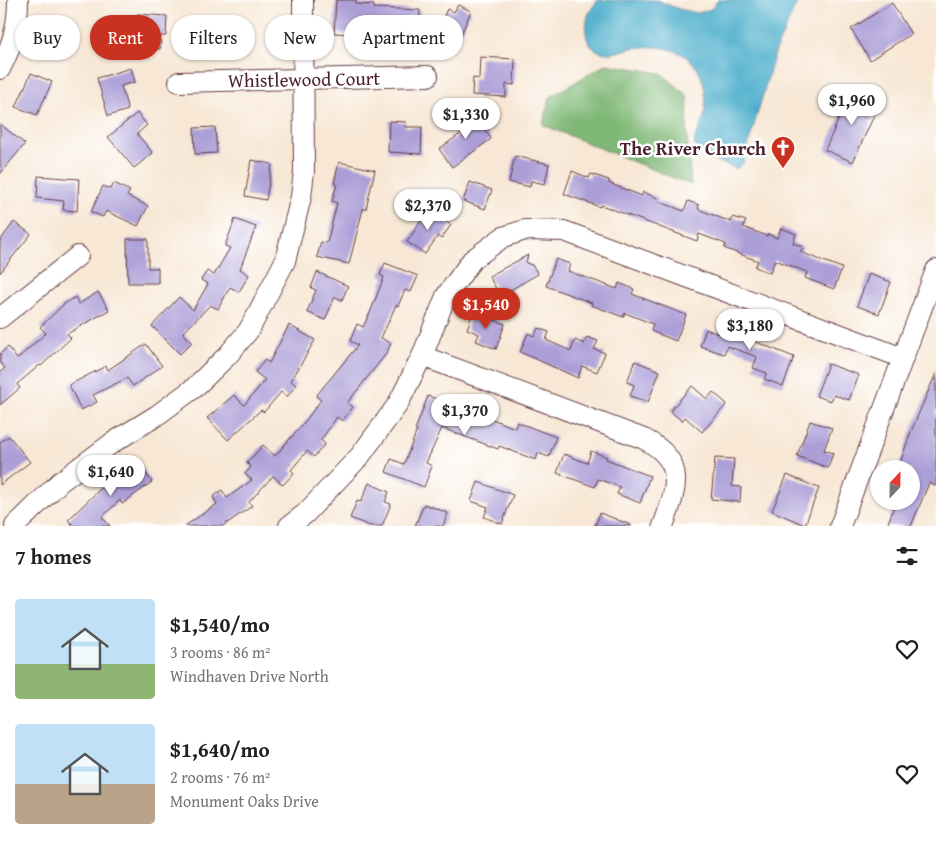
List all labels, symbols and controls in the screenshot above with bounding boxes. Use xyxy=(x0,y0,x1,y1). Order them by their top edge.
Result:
chip: Buy xyxy=(15,15,80,60)
chip: Rent xyxy=(90,15,161,60)
chip: Filters xyxy=(171,15,255,60)
chip: New xyxy=(265,15,334,60)
chip: Apartment xyxy=(344,15,463,60)
street label: Whistlewood Court xyxy=(228,64,381,94)
pin: $1,960 xyxy=(811,84,893,126)
text: $1,960 xyxy=(829,88,875,112)
pin: $1,330 xyxy=(425,98,507,140)
text: $1,330 xyxy=(443,102,489,126)
place label: The River Church xyxy=(620,134,767,162)
church icon: The River Church xyxy=(770,135,796,169)
pin: $2,370 xyxy=(387,188,469,231)
text: $2,370 xyxy=(405,193,451,217)
pin: $1,540 xyxy=(445,288,527,330)
text: $1,540 xyxy=(463,292,509,316)
pin: $3,180 xyxy=(709,308,791,351)
text: $3,180 xyxy=(727,313,773,337)
pin: $1,370 xyxy=(424,394,506,436)
text: $1,370 xyxy=(442,398,488,422)
pin: $1,640 xyxy=(70,454,152,497)
text: $1,640 xyxy=(88,459,134,483)
north arrow xyxy=(870,460,920,510)
map controls xyxy=(870,460,920,510)
text: 7 homes xyxy=(15,541,91,572)
icon: filters xyxy=(893,542,921,570)
text: $1,540/mo xyxy=(170,609,270,640)
icon: home xyxy=(55,619,115,679)
icon: heart xyxy=(893,635,921,663)
text: 3 rooms · 86 m² xyxy=(170,640,270,664)
text: Windhaven Drive North xyxy=(170,664,329,688)
text: $1,640/mo xyxy=(170,734,270,765)
icon: home xyxy=(55,744,115,804)
icon: heart xyxy=(893,760,921,788)
text: 2 rooms · 76 m² xyxy=(170,765,270,789)
text: Monument Oaks Drive xyxy=(170,789,319,813)

